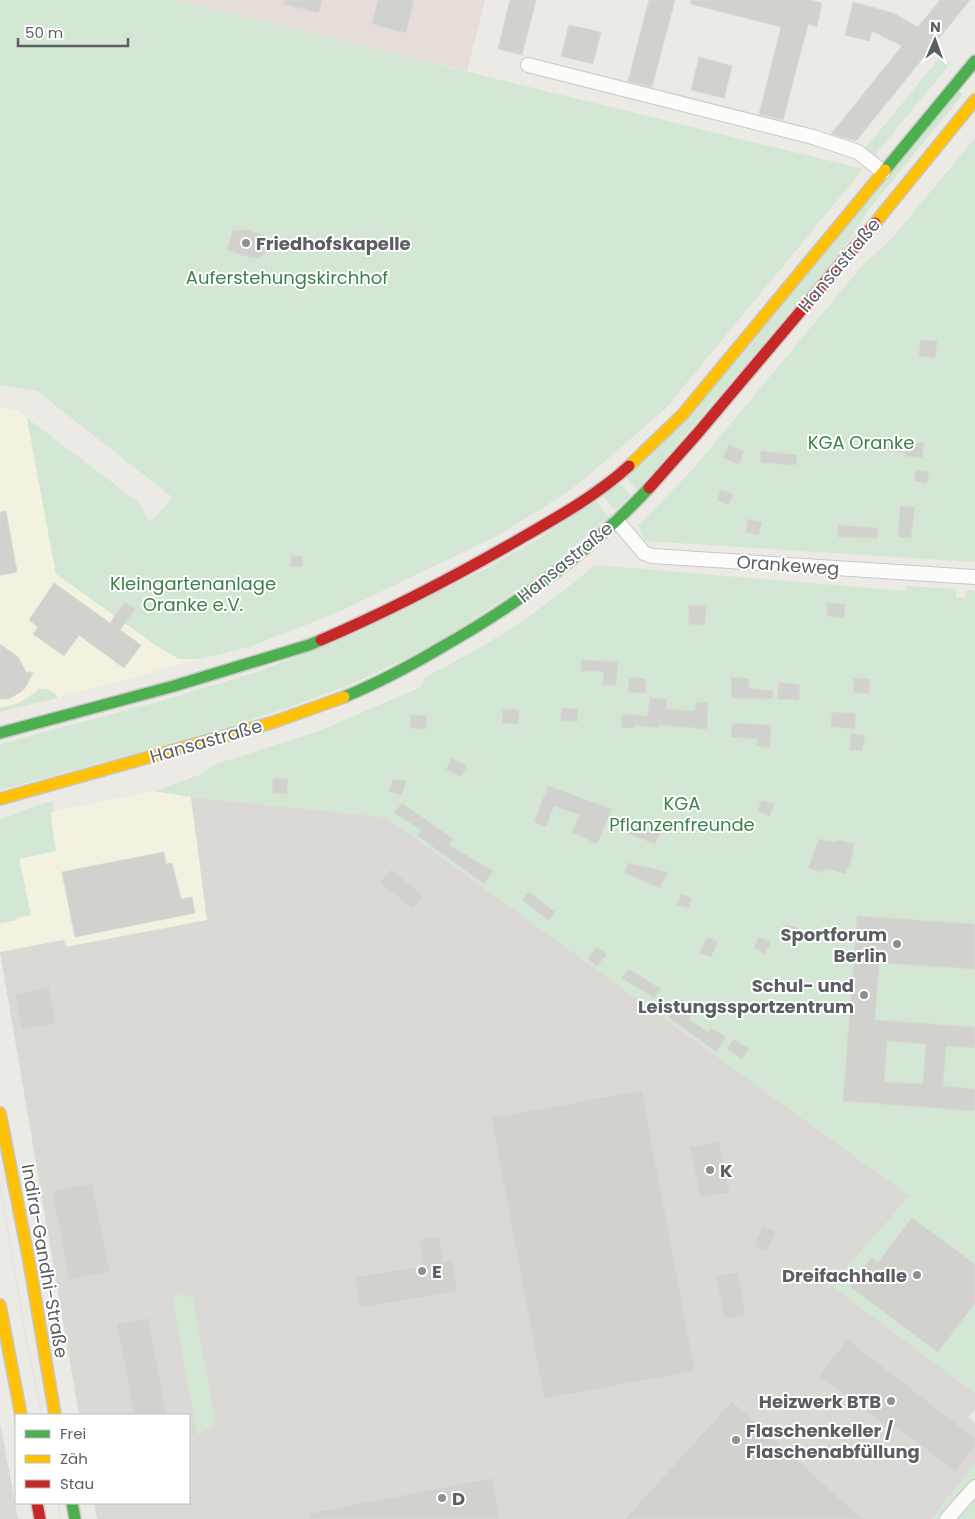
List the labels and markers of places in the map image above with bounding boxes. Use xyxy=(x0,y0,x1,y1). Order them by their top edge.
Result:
place label: Friedhofskapelle xyxy=(256,231,411,256)
marker: Friedhofskapelle xyxy=(240,237,252,249)
place label: Sportforum Berlin xyxy=(780,922,887,968)
marker: Sportforum Berlin xyxy=(891,938,903,950)
place label: Schul- und Leistungssportzentrum xyxy=(638,973,854,1019)
marker: Schul- und Leistungssportzentrum xyxy=(858,989,870,1001)
place label: K xyxy=(720,1158,733,1183)
marker: K xyxy=(704,1164,716,1176)
place label: E xyxy=(432,1259,442,1284)
place label: Dreifachhalle xyxy=(782,1263,907,1288)
marker: E xyxy=(416,1265,428,1277)
marker: Dreifachhalle xyxy=(911,1269,923,1281)
place label: Heizwerk BTB xyxy=(759,1389,881,1414)
marker: Heizwerk BTB xyxy=(885,1395,897,1407)
place label: Flaschenkeller / Flaschenabfüllung xyxy=(746,1418,920,1464)
marker: Flaschenkeller / Flaschenabfüllung xyxy=(730,1434,742,1446)
place label: D xyxy=(452,1486,465,1511)
marker: D xyxy=(436,1492,448,1504)

